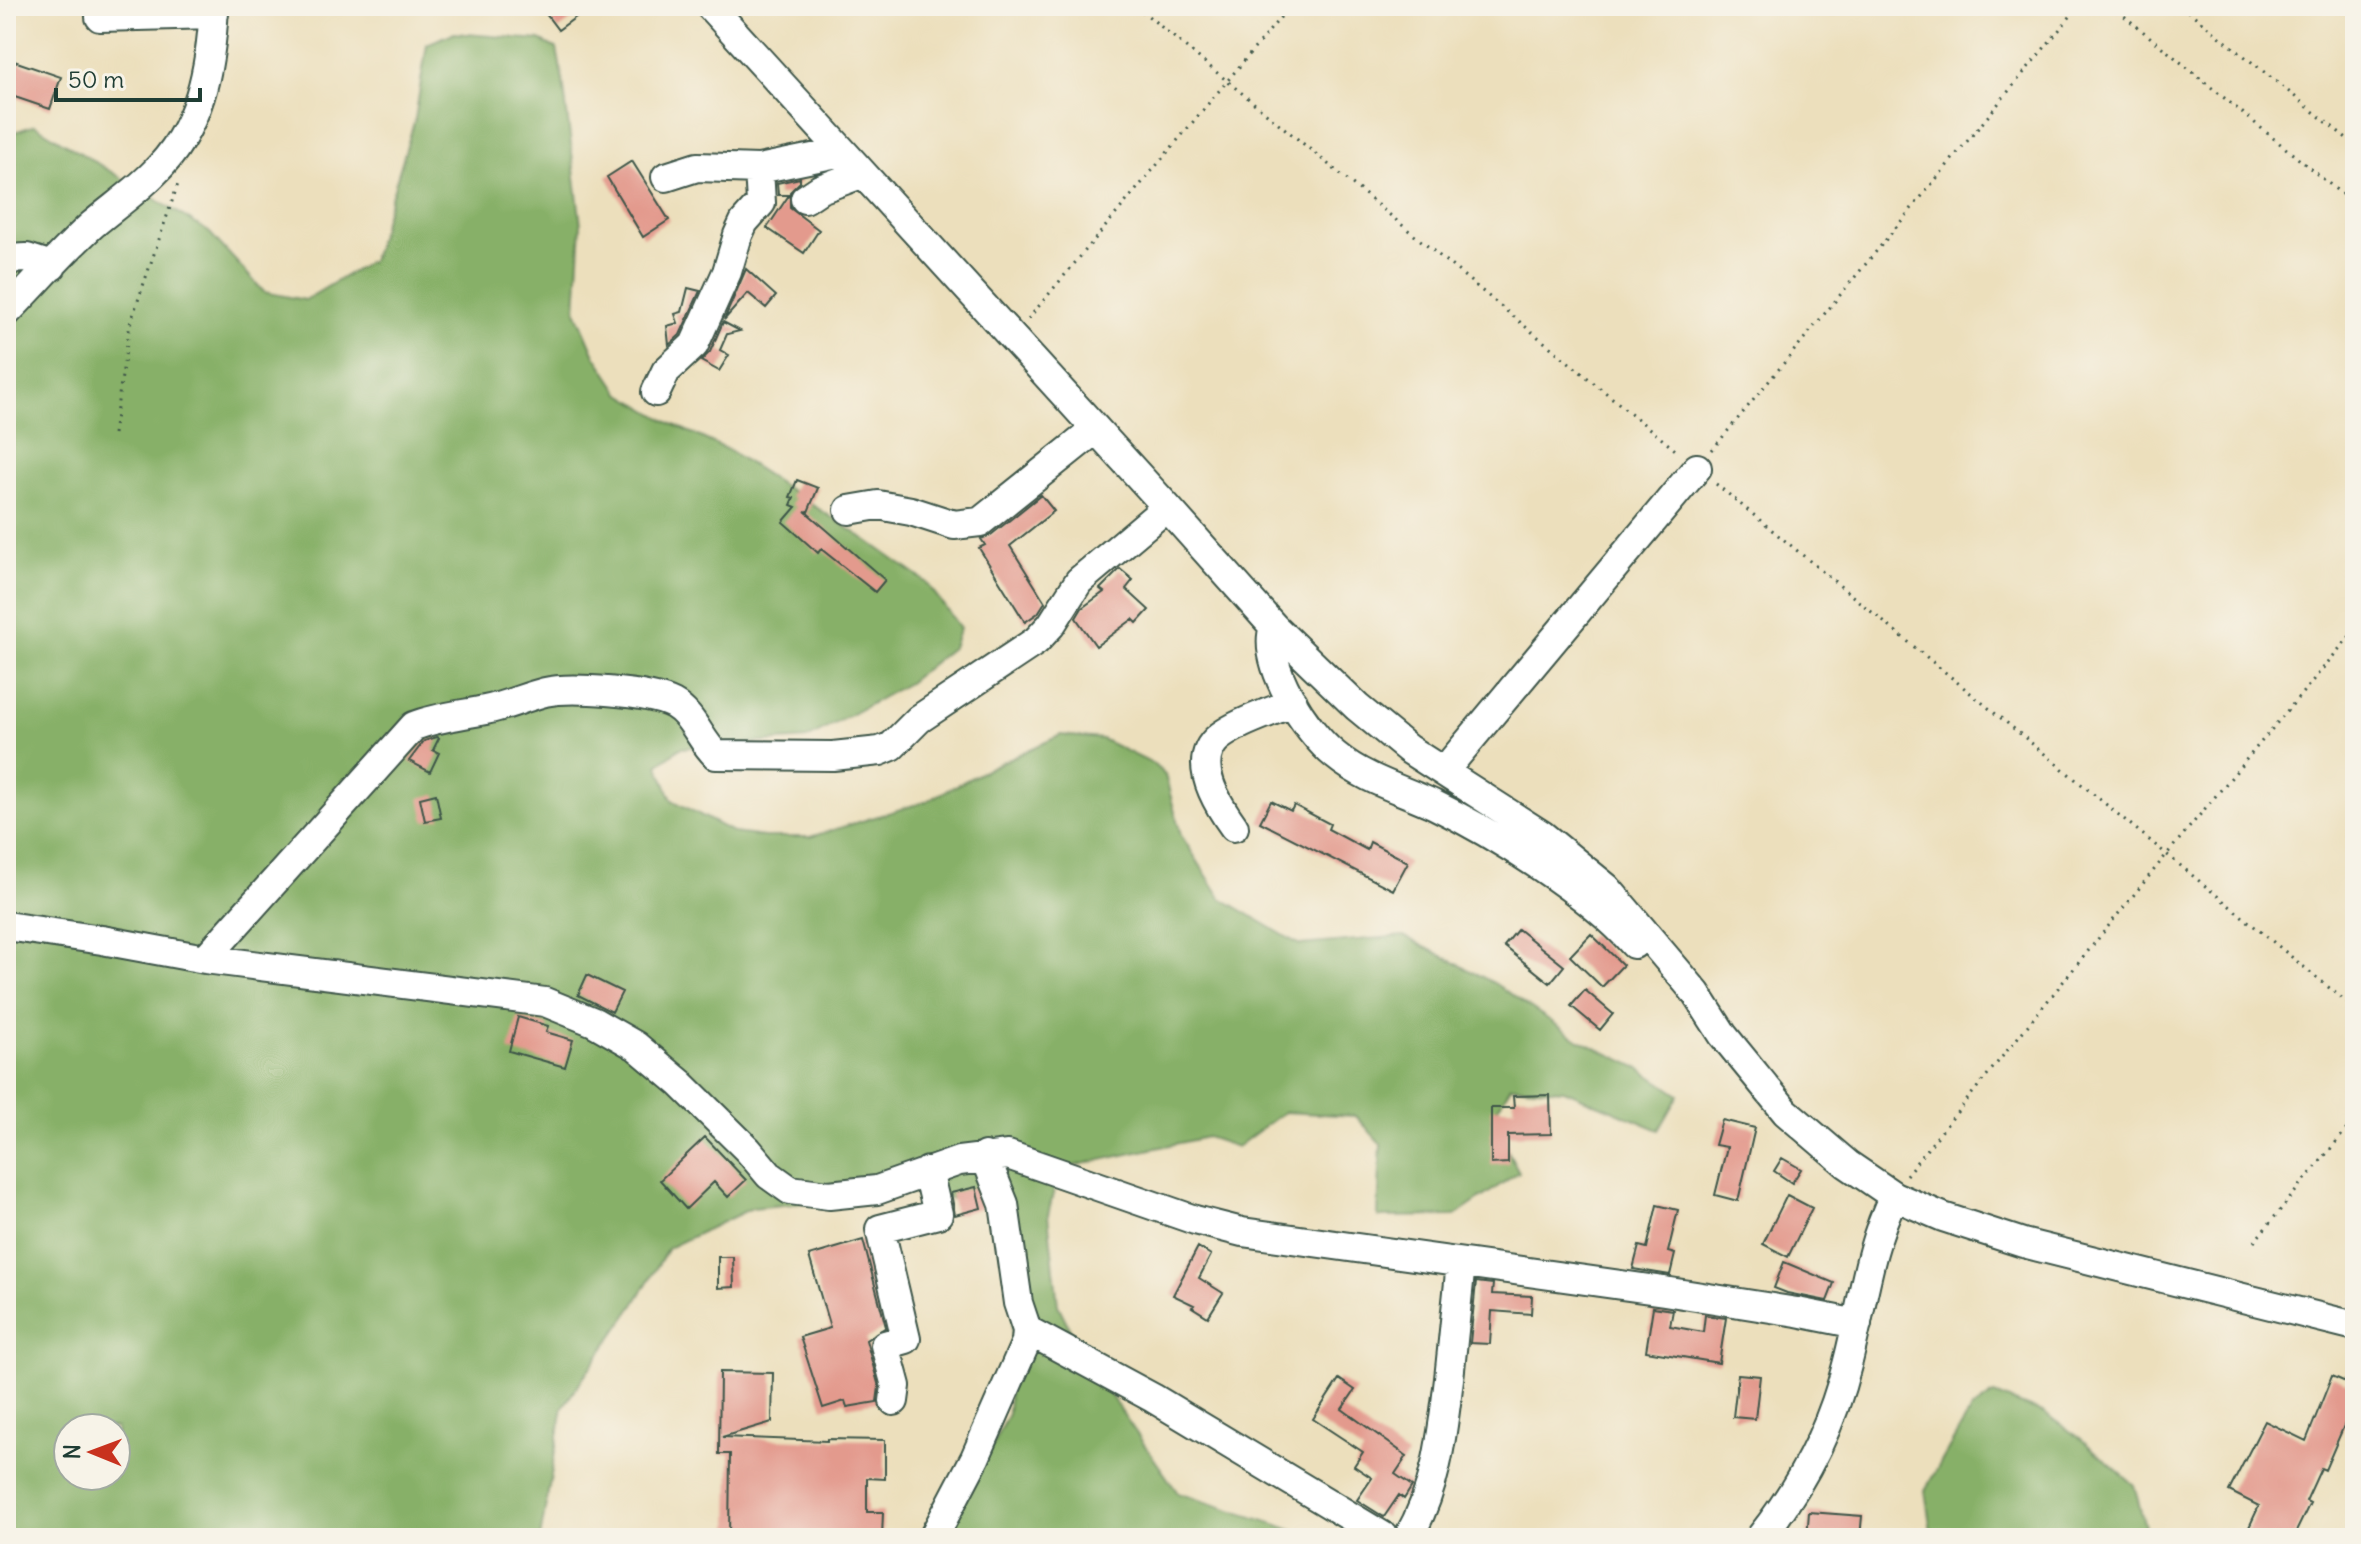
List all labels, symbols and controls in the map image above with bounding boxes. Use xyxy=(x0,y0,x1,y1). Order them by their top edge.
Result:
scale bar xyxy=(56,52,200,102)
text: 50 m xyxy=(68,64,124,94)
north arrow xyxy=(52,1412,132,1492)
text: N xyxy=(58,1444,86,1459)

